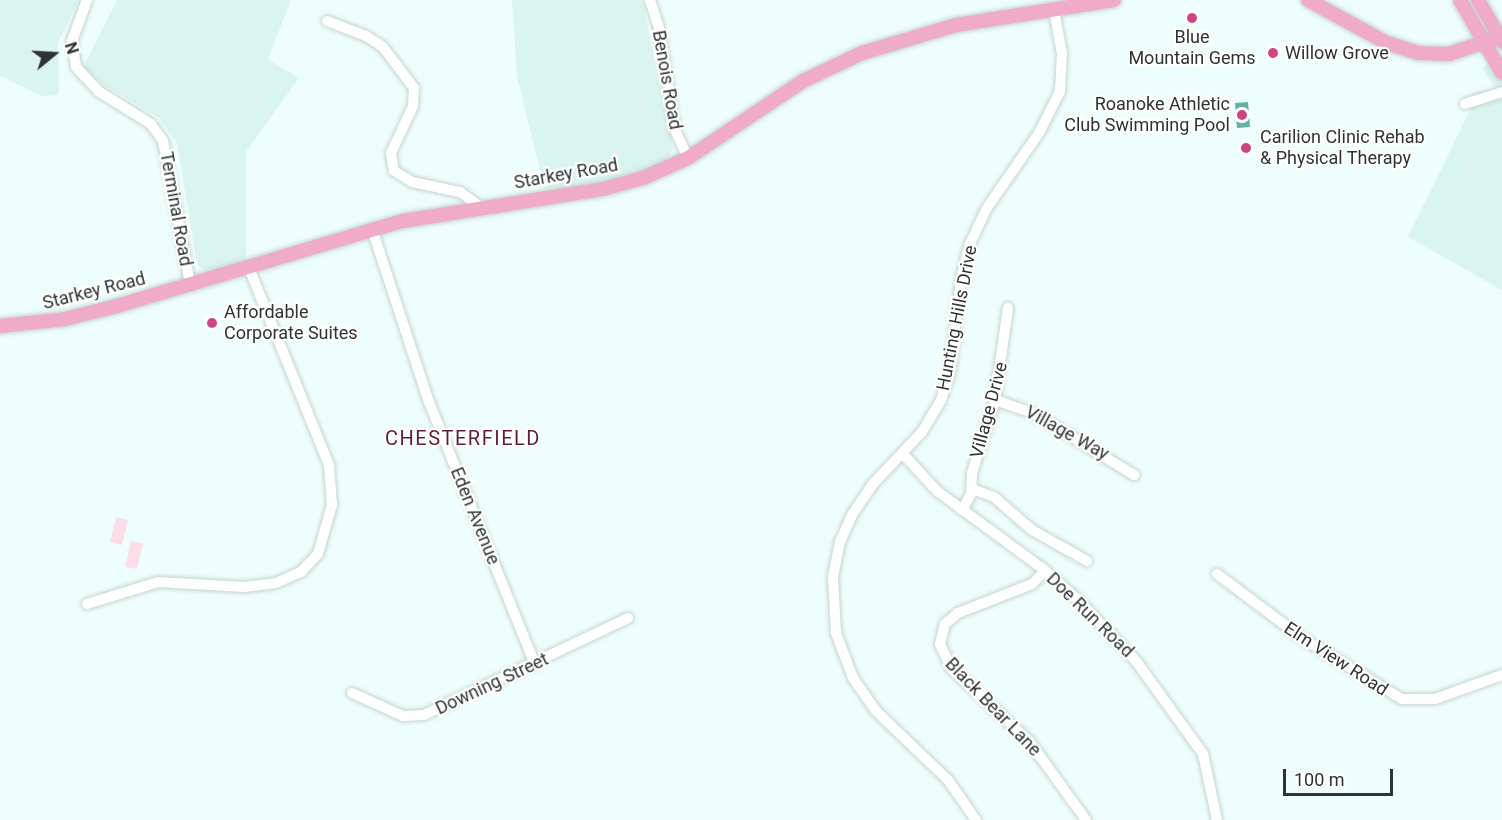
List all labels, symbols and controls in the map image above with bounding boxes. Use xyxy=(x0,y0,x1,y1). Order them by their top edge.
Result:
marker: Blue Mountain Gems xyxy=(1185,11,1199,25)
north arrow xyxy=(24,24,84,84)
place label: Blue Mountain Gems xyxy=(1128,27,1256,70)
street label: Benois Road xyxy=(648,29,686,131)
text: N xyxy=(61,40,82,57)
place label: Willow Grove xyxy=(1285,42,1389,64)
marker: Willow Grove xyxy=(1266,46,1280,60)
place label: Roanoke Athletic Club Swimming Pool xyxy=(1064,94,1230,136)
marker: Roanoke Athletic Club Swimming Pool xyxy=(1235,108,1249,122)
place label: Carilion Clinic Rehab & Physical Therapy xyxy=(1260,127,1425,170)
marker: Carilion Clinic Rehab & Physical Therapy xyxy=(1237,139,1255,157)
street label: Terminal Road xyxy=(155,150,197,268)
street label: Starkey Road xyxy=(512,154,620,194)
street label: Hunting Hills Drive xyxy=(932,243,982,393)
street label: Starkey Road xyxy=(40,268,148,314)
place label: Affordable Corporate Suites xyxy=(224,302,358,344)
marker: Affordable Corporate Suites xyxy=(205,316,219,330)
street label: Village Drive xyxy=(966,359,1012,461)
street label: Village Way xyxy=(1021,401,1113,465)
district label: CHESTERFIELD xyxy=(385,426,541,450)
street label: Eden Avenue xyxy=(446,464,504,568)
street label: Doe Run Road xyxy=(1042,568,1138,662)
street label: Elm View Road xyxy=(1280,617,1392,701)
street label: Downing Street xyxy=(432,648,552,720)
street label: Black Bear Lane xyxy=(941,653,1045,761)
scale bar xyxy=(1286,757,1396,795)
text: 100 m xyxy=(1294,769,1345,790)

